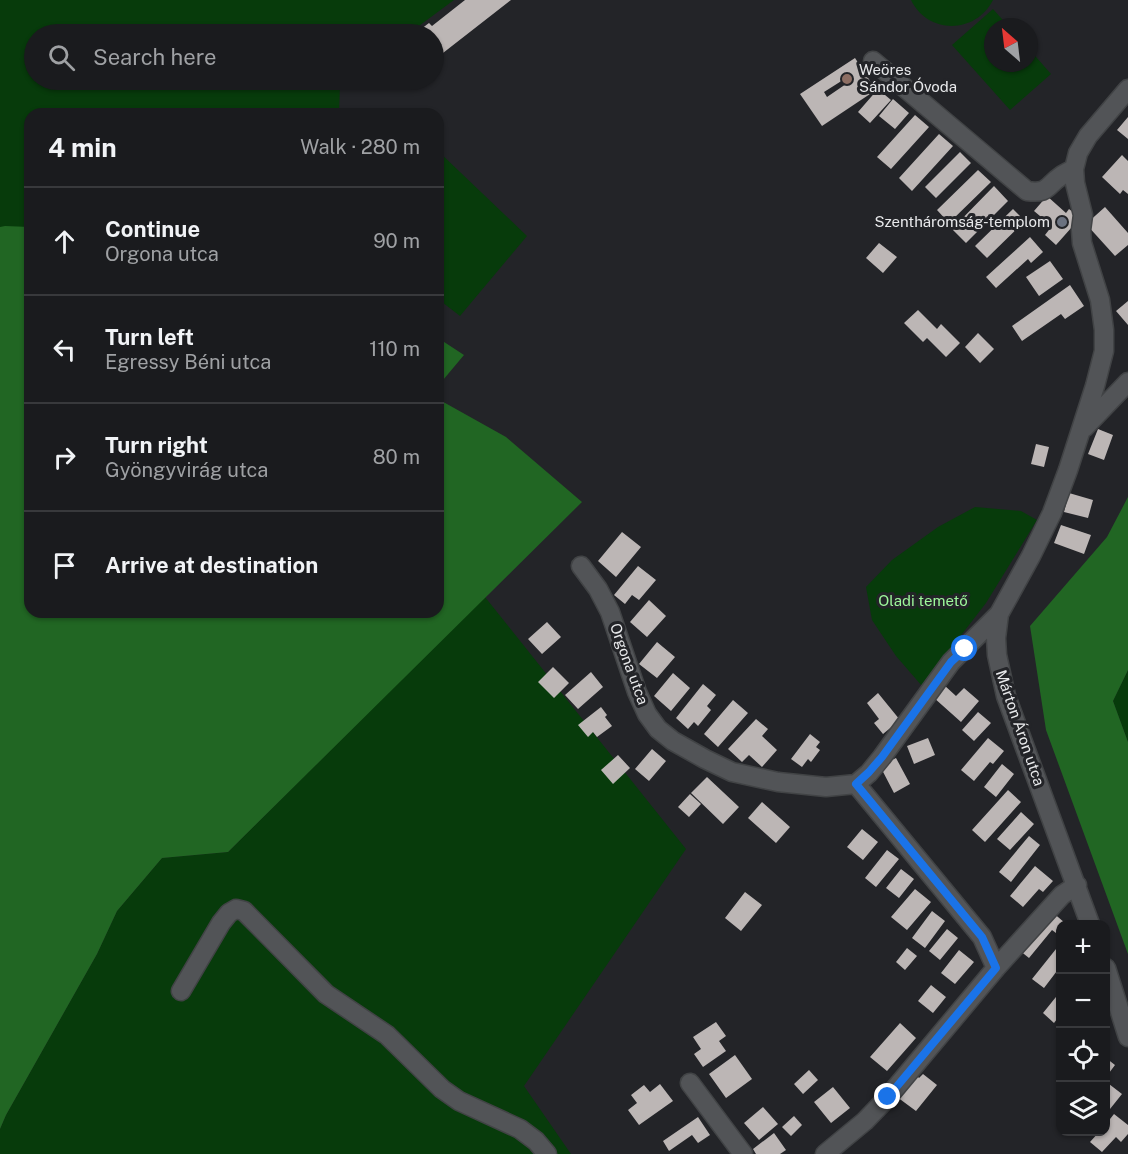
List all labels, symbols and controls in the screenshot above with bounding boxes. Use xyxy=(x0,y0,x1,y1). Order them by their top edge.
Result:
north arrow xyxy=(984,18,1038,72)
search box xyxy=(24,24,444,90)
icon: search xyxy=(45,41,78,74)
text: Search here xyxy=(93,44,217,70)
place label: Weöres Sándor Óvoda xyxy=(859,61,957,95)
marker: Weöres Sándor Óvoda xyxy=(840,72,854,86)
text: 4 min xyxy=(48,132,117,163)
text: Walk · 280 m xyxy=(300,135,420,159)
place label: Szentháromság-templom xyxy=(874,213,1050,230)
marker: Szentháromság-templom xyxy=(1055,215,1069,229)
text: Continue xyxy=(105,216,200,242)
icon: ahead xyxy=(48,225,81,258)
text: 90 m xyxy=(373,229,420,253)
text: Orgona utca xyxy=(105,242,219,266)
text: Turn left xyxy=(105,324,194,350)
icon: left xyxy=(48,333,81,366)
text: 110 m xyxy=(369,337,420,361)
text: Egressy Béni utca xyxy=(105,350,271,374)
text: Turn right xyxy=(105,432,208,458)
icon: right xyxy=(48,441,81,474)
text: 80 m xyxy=(373,445,420,469)
text: Gyöngyvirág utca xyxy=(105,458,268,482)
icon: arrive xyxy=(48,549,81,582)
text: Arrive at destination xyxy=(105,552,318,578)
park label: Oladi temető xyxy=(878,592,968,609)
street label: Orgona utca xyxy=(607,621,652,707)
route start xyxy=(951,635,977,661)
street label: Márton Áron utca xyxy=(993,668,1048,788)
map controls xyxy=(1056,920,1110,1136)
button: + xyxy=(1056,920,1110,974)
button: − xyxy=(1056,974,1110,1028)
button: locate xyxy=(1056,1028,1110,1082)
button: layers xyxy=(1056,1082,1110,1136)
route end xyxy=(874,1083,900,1109)

